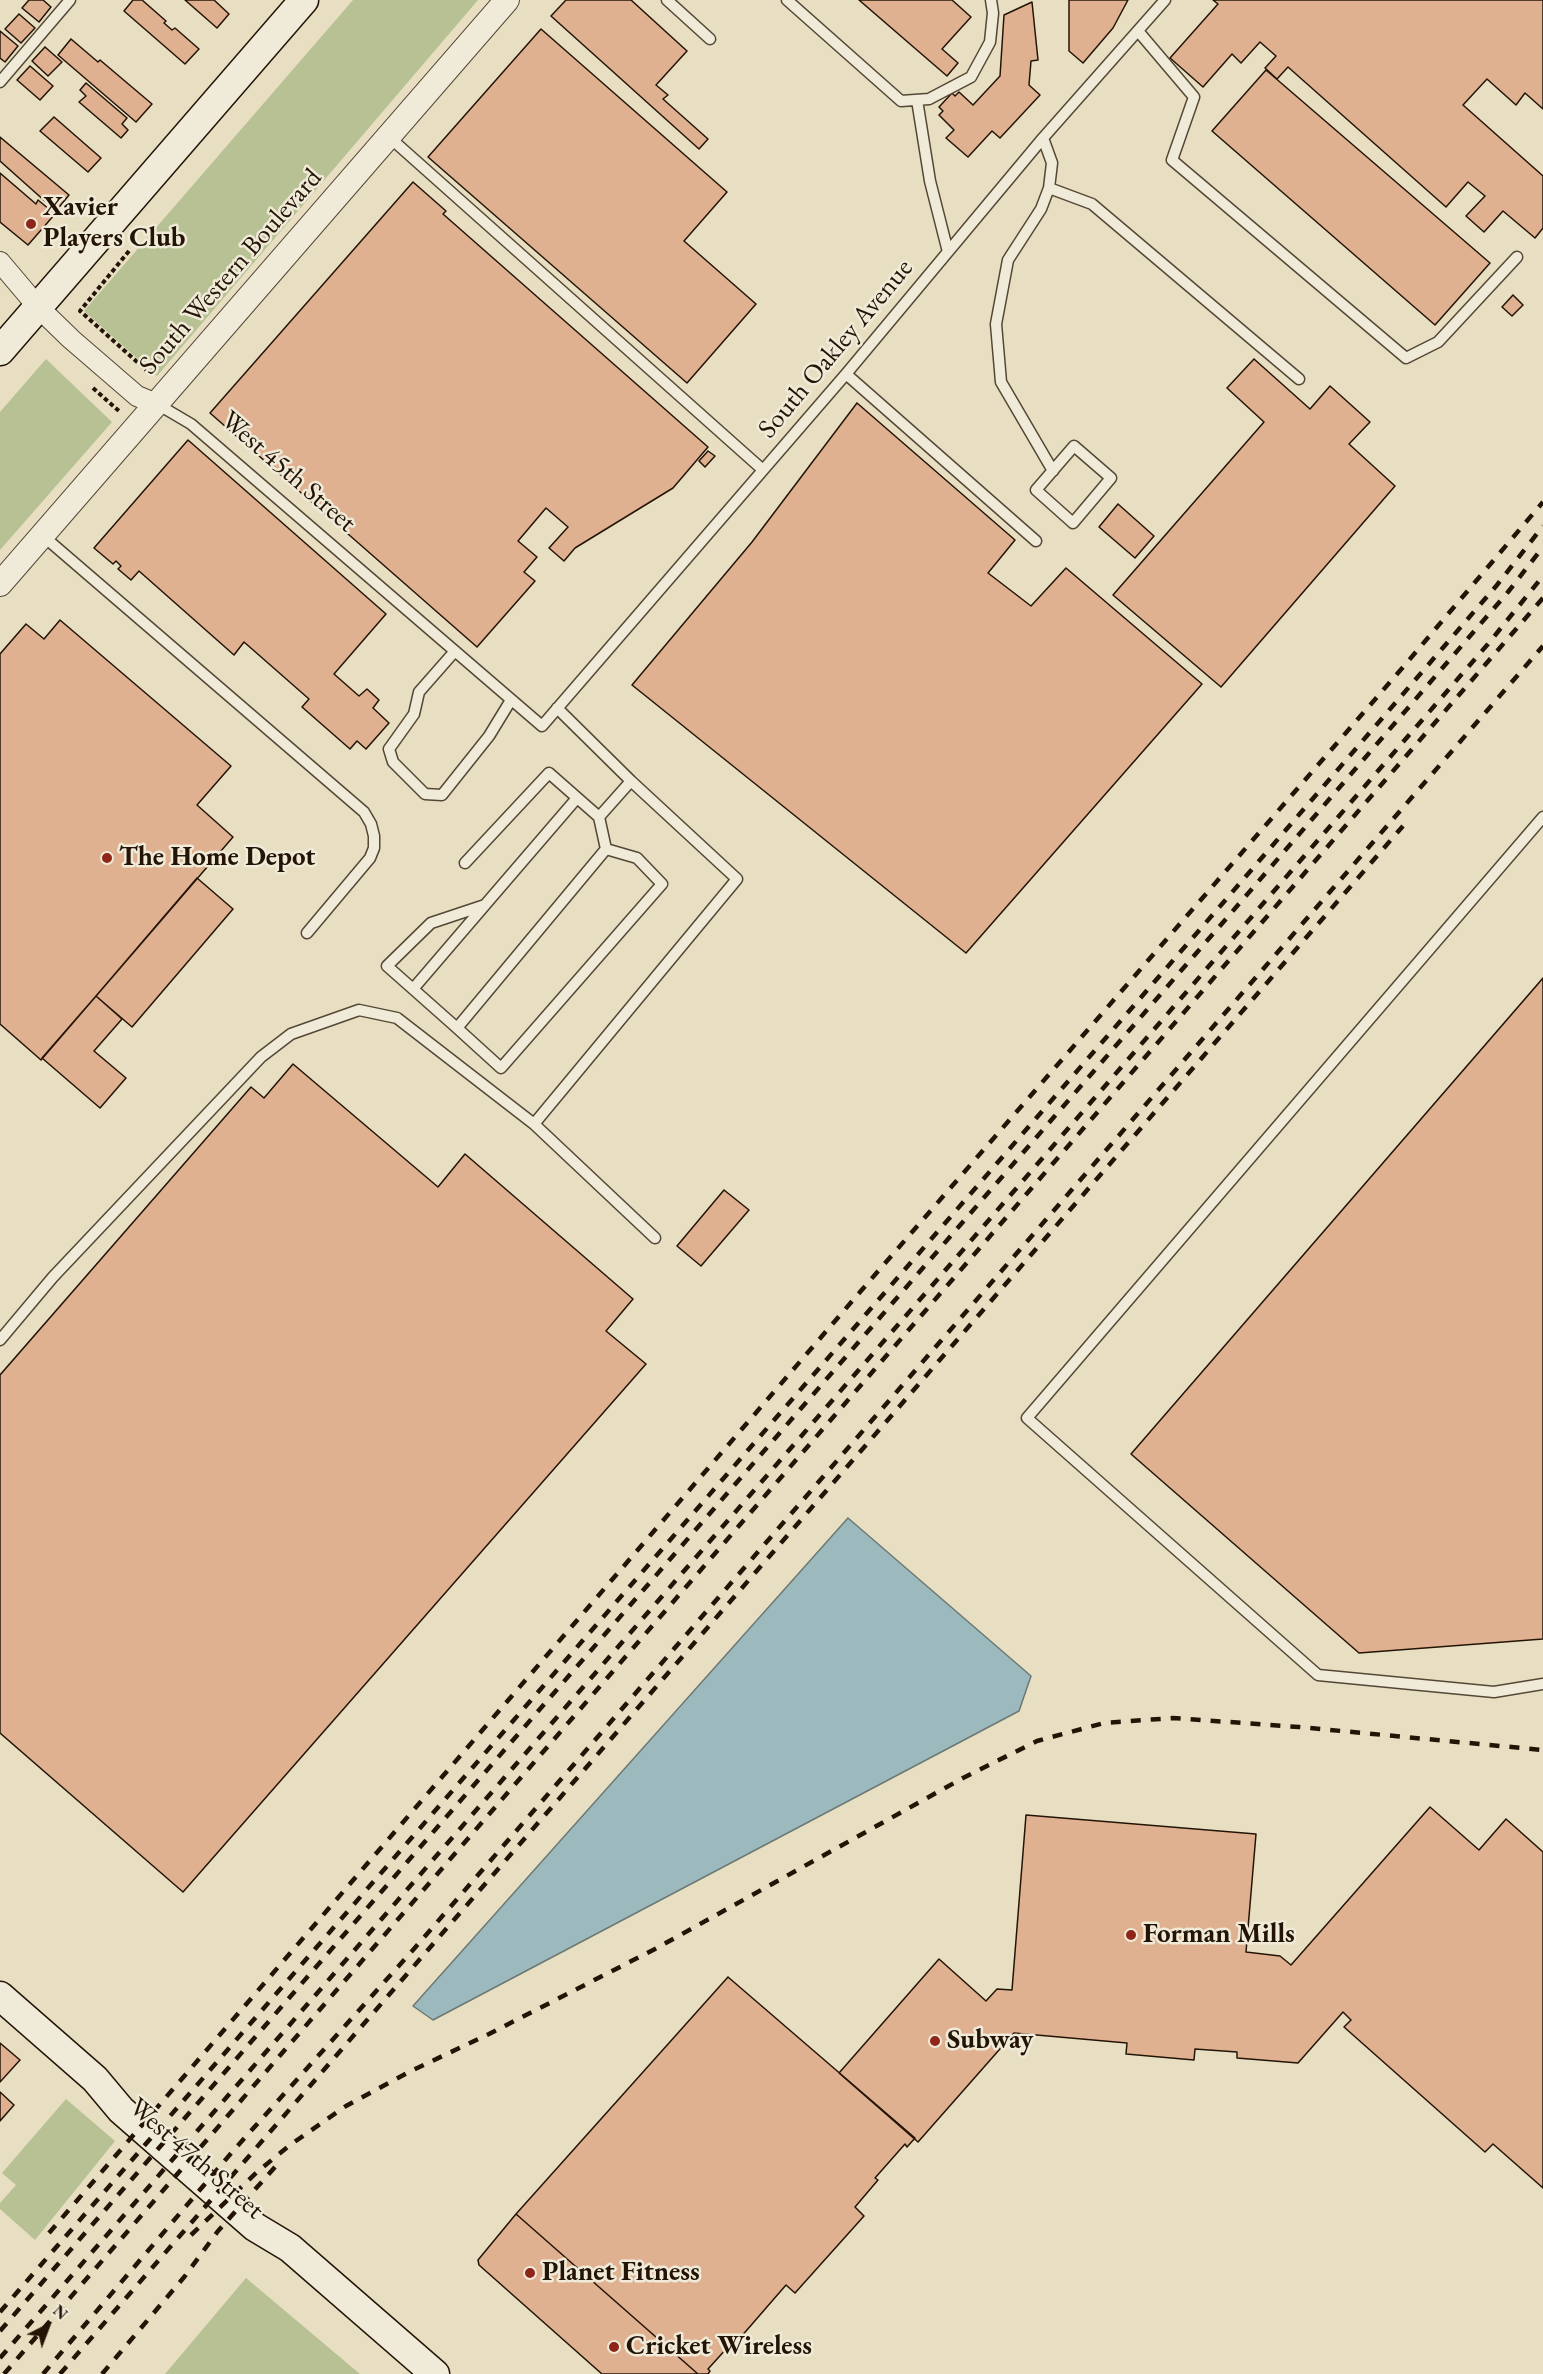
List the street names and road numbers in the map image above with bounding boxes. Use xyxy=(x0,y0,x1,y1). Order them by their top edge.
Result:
street label: South Western Boulevard xyxy=(133,162,329,382)
street label: South Oakley Avenue xyxy=(752,253,920,445)
street label: West 45th Street xyxy=(214,405,362,539)
street label: West 47th Street xyxy=(122,2092,270,2226)

